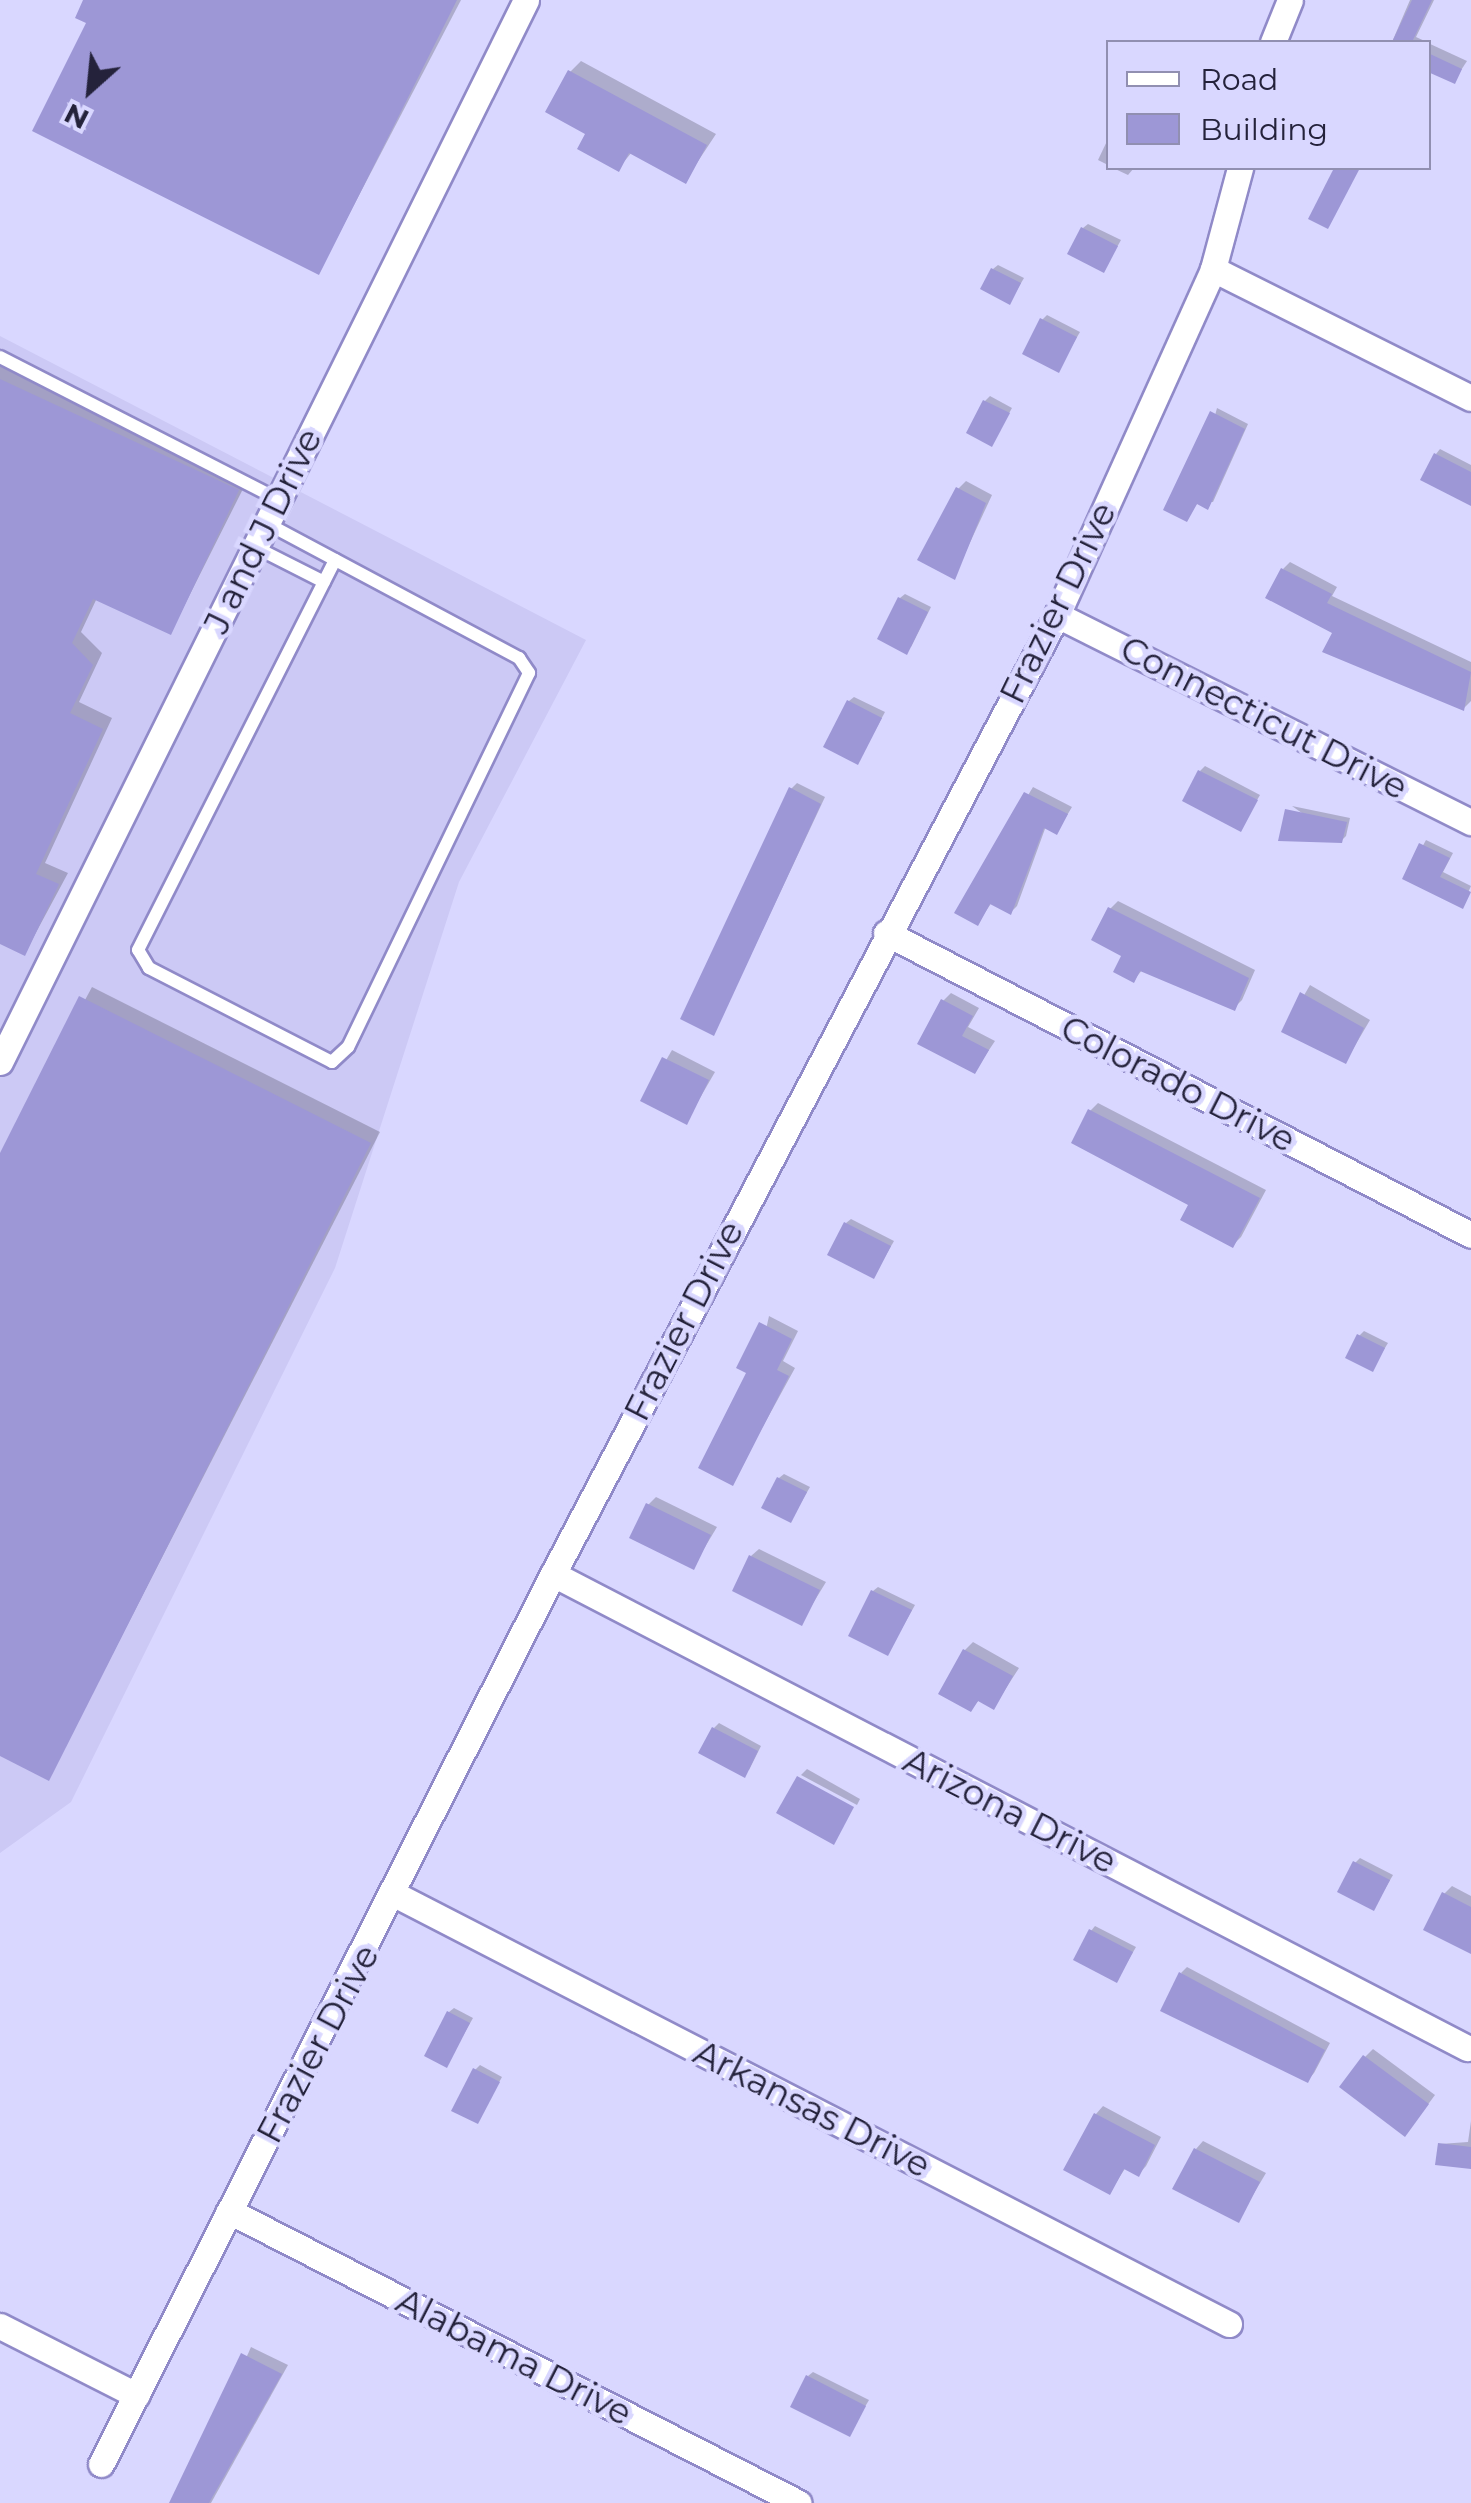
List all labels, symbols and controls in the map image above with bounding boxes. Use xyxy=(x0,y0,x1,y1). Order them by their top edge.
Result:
north arrow xyxy=(40,40,140,140)
legend xyxy=(1106,40,1431,170)
text: Road xyxy=(1200,61,1278,98)
text: N xyxy=(59,96,94,137)
text: Building xyxy=(1200,111,1328,148)
street label: J and J Drive xyxy=(195,422,331,640)
street label: Frazier Drive xyxy=(991,496,1125,710)
street label: Connecticut Drive xyxy=(1114,628,1414,808)
street label: Colorado Drive xyxy=(1054,1007,1302,1161)
street label: Frazier Drive xyxy=(616,1214,752,1428)
street label: Arizona Drive xyxy=(897,1739,1123,1883)
street label: Frazier Drive xyxy=(248,1938,388,2150)
street label: Arkansas Drive xyxy=(687,2031,937,2187)
street label: Alabama Drive xyxy=(390,2280,638,2434)

